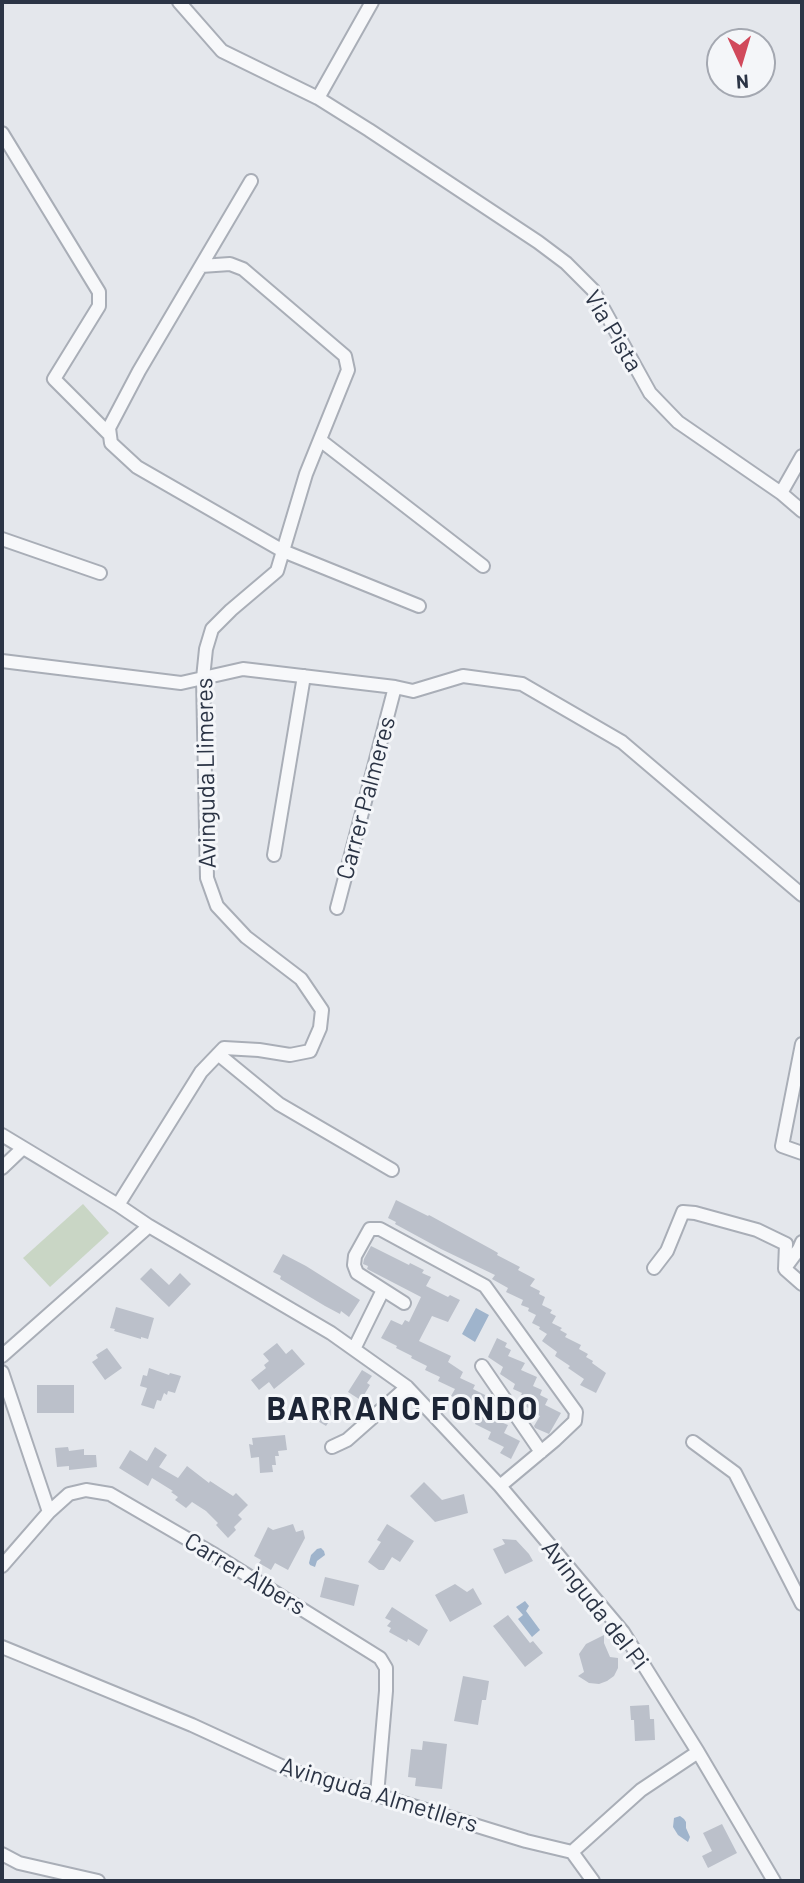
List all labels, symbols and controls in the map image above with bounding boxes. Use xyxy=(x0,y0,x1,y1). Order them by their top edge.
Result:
north arrow xyxy=(706,28,776,98)
text: N xyxy=(735,71,749,94)
street label: Via Pista xyxy=(577,285,649,377)
street label: Avinguda Llimeres xyxy=(190,677,222,869)
street label: Carrer Palmeres xyxy=(330,713,402,883)
district label: BARRANC FONDO xyxy=(268,1390,538,1428)
street label: Carrer Àlbers xyxy=(179,1527,311,1621)
street label: Avinguda del Pi xyxy=(535,1534,655,1676)
street label: Avinguda Almetllers xyxy=(277,1751,481,1839)

